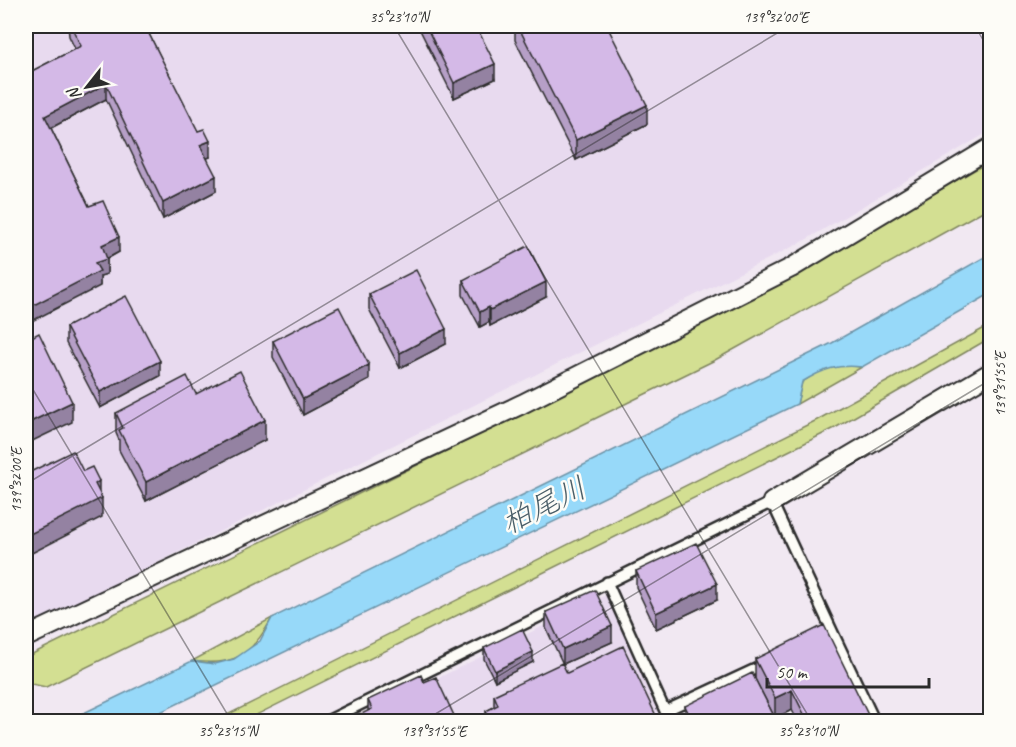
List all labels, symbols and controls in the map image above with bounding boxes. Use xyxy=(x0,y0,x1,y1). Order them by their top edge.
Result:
text: 35°23'10"N xyxy=(369,8,432,27)
text: 139°32'00"E xyxy=(744,8,810,27)
north arrow xyxy=(57,57,117,117)
text: N xyxy=(62,82,86,104)
text: 139°31'55"E xyxy=(991,350,1010,416)
text: 139°32'00"E xyxy=(7,446,26,512)
water label: 柏尾川 xyxy=(495,468,593,542)
scale bar xyxy=(767,651,929,689)
text: 50 m xyxy=(776,661,809,683)
text: 35°23'15"N xyxy=(198,722,261,741)
text: 139°31'55"E xyxy=(402,722,468,741)
text: 35°23'10"N xyxy=(778,722,841,741)

